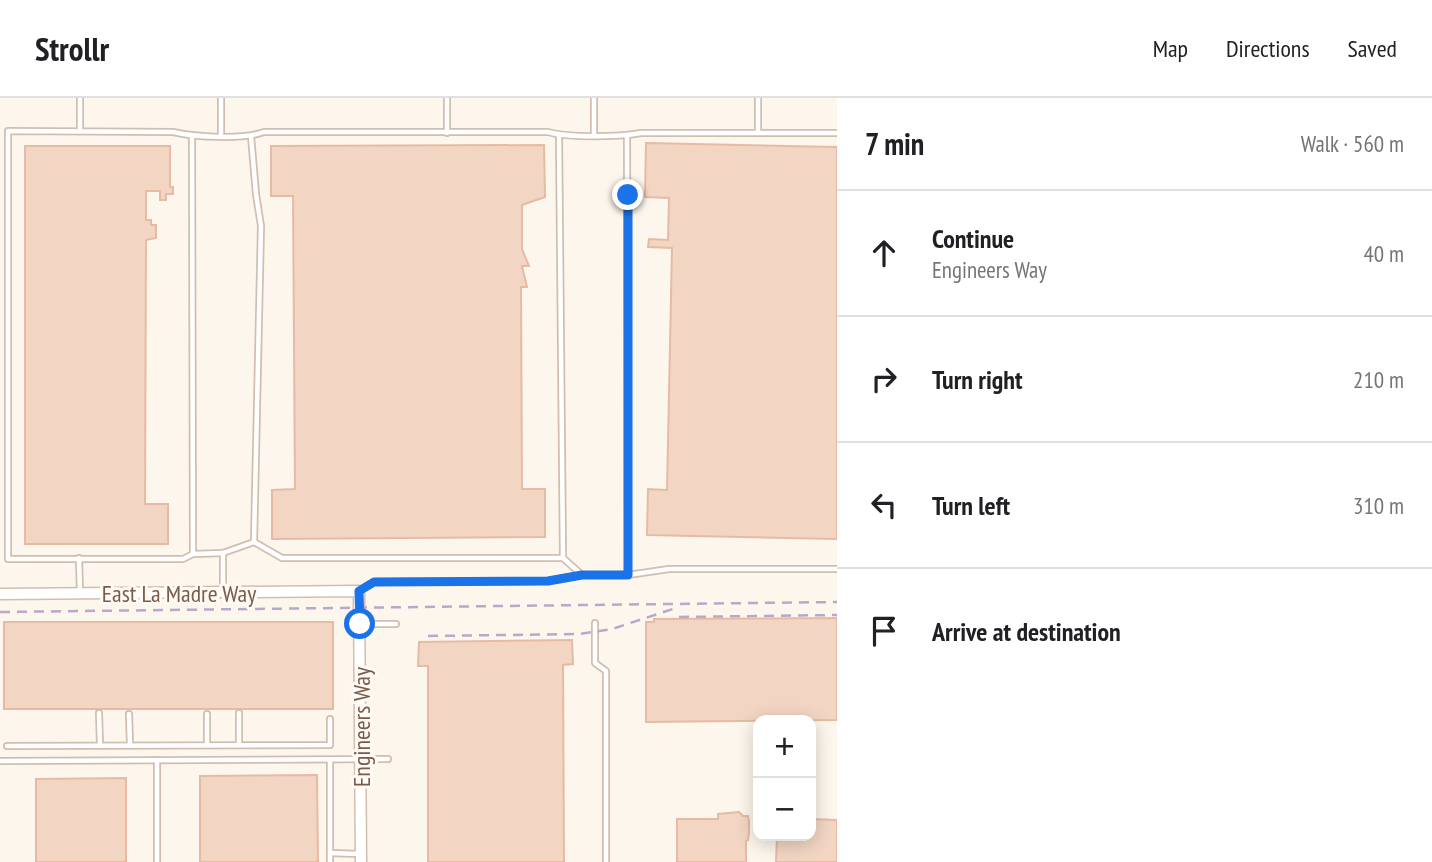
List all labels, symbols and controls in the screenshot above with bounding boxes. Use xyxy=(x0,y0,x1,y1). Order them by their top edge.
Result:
text: Strollr xyxy=(35,27,109,70)
text: Map xyxy=(1153,33,1188,64)
text: Directions xyxy=(1226,33,1310,64)
text: Saved xyxy=(1348,33,1397,64)
text: 7 min xyxy=(865,124,924,163)
text: Walk · 560 m xyxy=(1301,129,1404,158)
route end xyxy=(612,179,643,210)
text: Continue xyxy=(932,222,1014,255)
icon: ahead xyxy=(865,234,903,272)
text: 40 m xyxy=(1363,239,1404,268)
text: Engineers Way xyxy=(932,255,1047,284)
icon: right xyxy=(865,360,903,398)
text: Turn right xyxy=(932,363,1023,396)
text: 210 m xyxy=(1353,365,1404,394)
icon: left xyxy=(865,486,903,524)
text: Turn left xyxy=(932,489,1010,522)
text: 310 m xyxy=(1353,491,1404,520)
street label: East La Madre Way xyxy=(102,578,256,609)
route start xyxy=(344,608,375,639)
icon: arrive xyxy=(865,612,903,650)
text: Arrive at destination xyxy=(932,615,1121,648)
street label: Engineers Way xyxy=(346,667,377,787)
map controls xyxy=(753,715,816,841)
button: + xyxy=(753,715,816,778)
button: − xyxy=(753,778,816,841)

